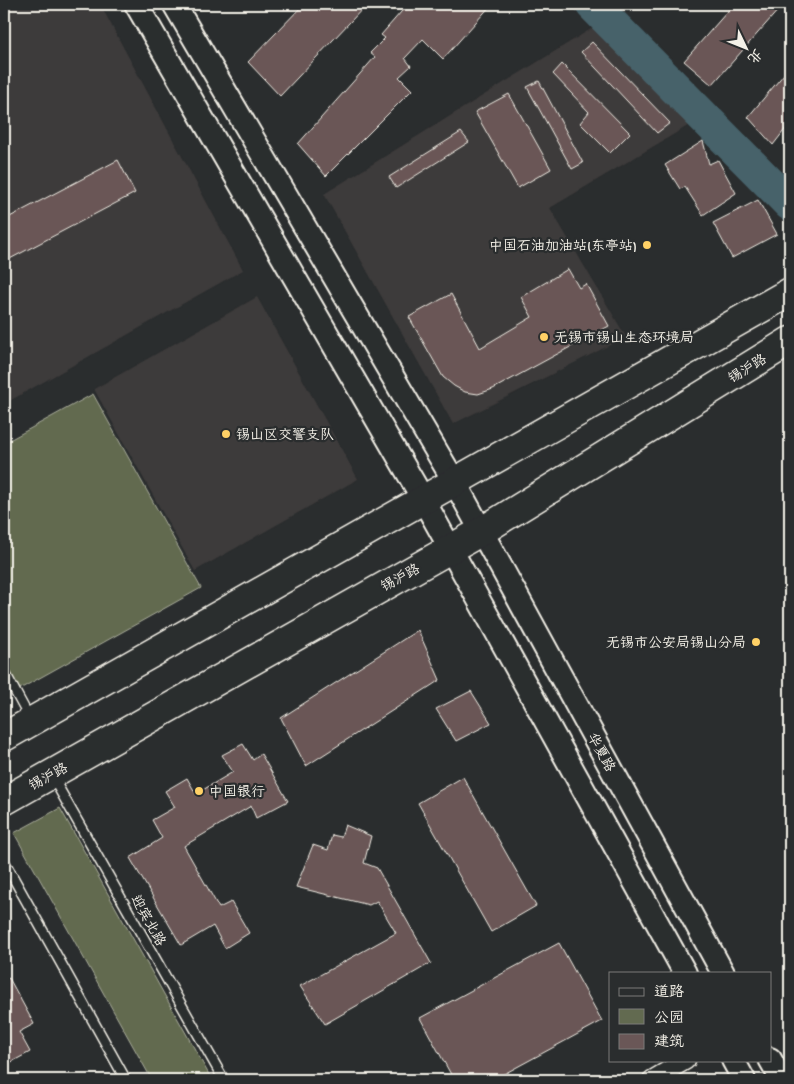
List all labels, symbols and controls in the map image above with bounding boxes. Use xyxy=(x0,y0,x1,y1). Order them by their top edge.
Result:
north arrow xyxy=(722,22,772,72)
text: 北 xyxy=(743,44,765,66)
place label: 中国石油加油站(东亭站) xyxy=(489,238,637,256)
marker: 中国石油加油站(东亭站) xyxy=(641,239,653,251)
place label: 无锡市锡山生态环境局 xyxy=(554,330,694,348)
marker: 无锡市锡山生态环境局 xyxy=(538,331,550,343)
street label: 锡沪路 xyxy=(725,351,771,388)
place label: 锡山区交警支队 xyxy=(236,427,334,445)
marker: 锡山区交警支队 xyxy=(220,428,232,440)
street label: 锡沪路 xyxy=(378,561,424,597)
place label: 无锡市公安局锡山分局 xyxy=(606,635,746,653)
marker: 无锡市公安局锡山分局 xyxy=(750,636,762,648)
street label: 华夏路 xyxy=(582,730,618,776)
street label: 锡沪路 xyxy=(26,760,72,796)
place label: 中国银行 xyxy=(209,784,265,802)
marker: 中国银行 xyxy=(193,785,205,797)
street label: 迎宾北路 xyxy=(126,892,169,950)
legend xyxy=(609,972,772,1062)
text: 道路 xyxy=(654,984,684,1002)
text: 公园 xyxy=(654,1010,684,1028)
text: 建筑 xyxy=(654,1034,684,1052)

